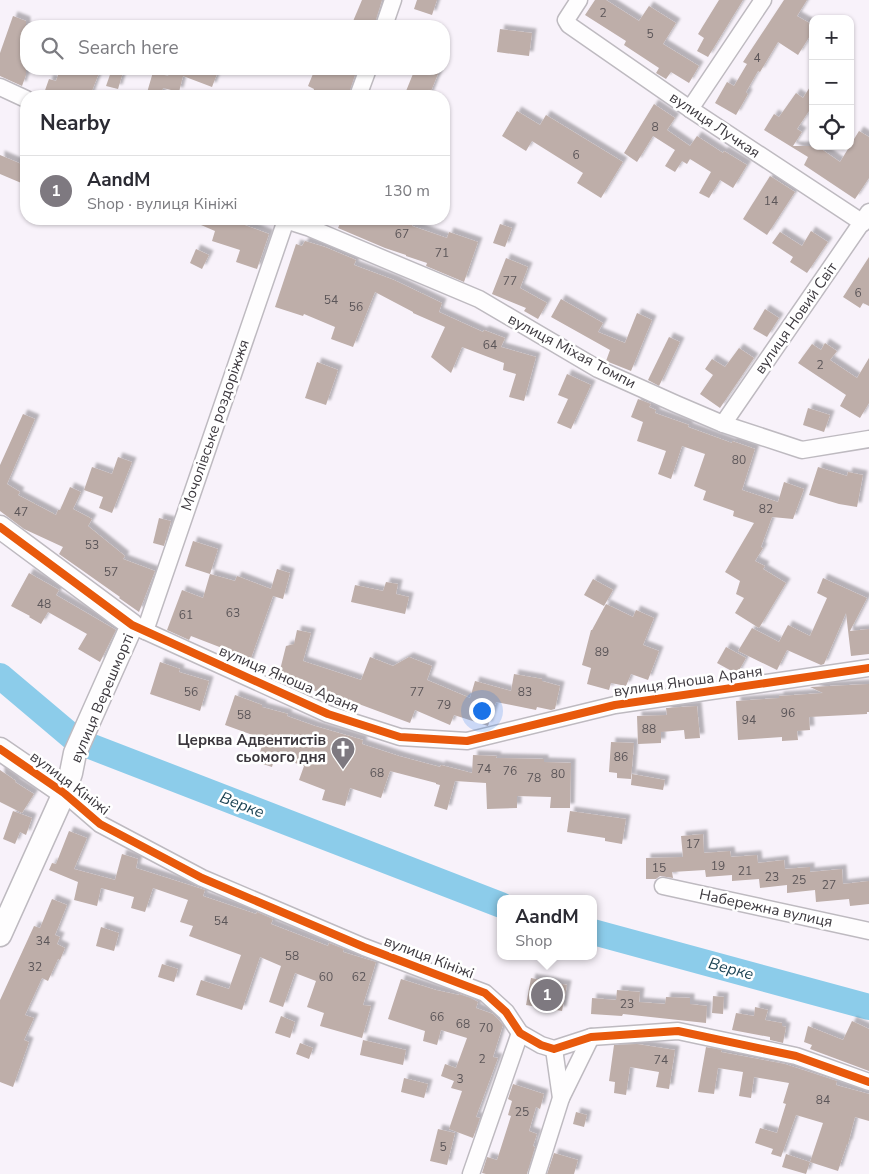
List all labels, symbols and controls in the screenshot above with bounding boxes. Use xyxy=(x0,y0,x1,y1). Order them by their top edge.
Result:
house number: 2 xyxy=(599,5,607,21)
map controls xyxy=(809,15,854,150)
button: + xyxy=(809,15,854,60)
search box xyxy=(20,20,450,75)
house number: 5 xyxy=(646,26,654,42)
icon: search xyxy=(38,34,66,62)
text: Search here xyxy=(78,35,179,61)
house number: 4 xyxy=(753,50,761,66)
button: − xyxy=(809,60,854,105)
street label: вулиця Лучкая xyxy=(666,87,764,163)
button: locate xyxy=(809,105,854,150)
text: Nearby xyxy=(40,109,110,137)
house number: 8 xyxy=(651,119,659,135)
house number: 6 xyxy=(572,147,580,163)
text: AandM xyxy=(87,167,151,193)
text: 1 xyxy=(51,180,61,202)
text: 130 m xyxy=(383,180,430,202)
text: Shop · вулиця Кініжі xyxy=(87,193,237,215)
house number: 14 xyxy=(764,193,778,209)
house number: 67 xyxy=(395,226,409,242)
house number: 71 xyxy=(435,245,449,261)
street label: вулиця Новий Світ xyxy=(750,258,842,378)
house number: 77 xyxy=(503,273,517,289)
house number: 6 xyxy=(854,285,862,301)
house number: 54 xyxy=(324,292,338,308)
house number: 56 xyxy=(349,299,363,315)
street label: вулиця Міхая Томпи xyxy=(505,309,639,393)
street label: Мочолівське роздоріжжя xyxy=(176,337,254,513)
house number: 64 xyxy=(483,337,497,353)
house number: 2 xyxy=(816,357,824,373)
house number: 80 xyxy=(732,452,746,468)
house number: 82 xyxy=(759,501,773,517)
house number: 47 xyxy=(14,504,28,520)
house number: 53 xyxy=(85,537,99,553)
house number: 57 xyxy=(104,564,118,580)
house number: 48 xyxy=(37,596,51,612)
house number: 63 xyxy=(226,605,240,621)
house number: 61 xyxy=(179,607,193,623)
street label: вулиця Верешморті xyxy=(66,630,138,766)
street label: вулиця Яноша Араня xyxy=(216,640,362,718)
house number: 89 xyxy=(595,644,609,660)
street label: вулиця Яноша Араня xyxy=(612,661,764,701)
house number: 56 xyxy=(184,684,198,700)
house number: 77 xyxy=(410,684,424,700)
house number: 83 xyxy=(518,684,532,700)
house number: 79 xyxy=(437,697,451,713)
your location xyxy=(469,698,495,724)
house number: 96 xyxy=(781,705,795,721)
house number: 58 xyxy=(237,707,251,723)
house number: 94 xyxy=(742,712,756,728)
house number: 88 xyxy=(642,721,656,737)
place label: Церква Адвентистів сьомого дня xyxy=(177,730,326,767)
church icon: Церква Адвентистів сьомого дня xyxy=(330,736,356,770)
street label: вулиця Кініжі xyxy=(26,746,114,820)
house number: 86 xyxy=(614,749,628,765)
house number: 74 xyxy=(477,761,491,777)
house number: 76 xyxy=(503,763,517,779)
house number: 68 xyxy=(370,765,384,781)
house number: 80 xyxy=(551,766,565,782)
house number: 78 xyxy=(527,770,541,786)
water label: Верке xyxy=(217,786,268,824)
house number: 17 xyxy=(686,836,700,852)
house number: 19 xyxy=(711,858,725,874)
house number: 15 xyxy=(652,860,666,876)
house number: 21 xyxy=(738,863,752,879)
house number: 23 xyxy=(765,869,779,885)
house number: 25 xyxy=(792,872,806,888)
house number: 27 xyxy=(822,877,836,893)
street label: Набережна вулиця xyxy=(698,884,834,932)
popup xyxy=(497,895,597,960)
text: AandM xyxy=(515,904,579,930)
house number: 54 xyxy=(214,913,228,929)
text: Shop xyxy=(515,930,552,952)
street label: вулиця Кініжі xyxy=(381,931,477,983)
house number: 34 xyxy=(36,933,50,949)
house number: 58 xyxy=(285,948,299,964)
water label: Верке xyxy=(706,952,756,986)
house number: 32 xyxy=(28,959,42,975)
house number: 60 xyxy=(319,969,333,985)
house number: 62 xyxy=(352,969,366,985)
pin: 1 xyxy=(531,976,563,1014)
house number: 23 xyxy=(620,996,634,1012)
house number: 66 xyxy=(430,1009,444,1025)
house number: 68 xyxy=(456,1016,470,1032)
house number: 70 xyxy=(479,1020,493,1036)
house number: 2 xyxy=(478,1051,486,1067)
house number: 74 xyxy=(654,1052,668,1068)
house number: 3 xyxy=(456,1071,464,1087)
house number: 84 xyxy=(816,1092,830,1108)
house number: 25 xyxy=(515,1104,529,1120)
house number: 5 xyxy=(439,1139,447,1155)

